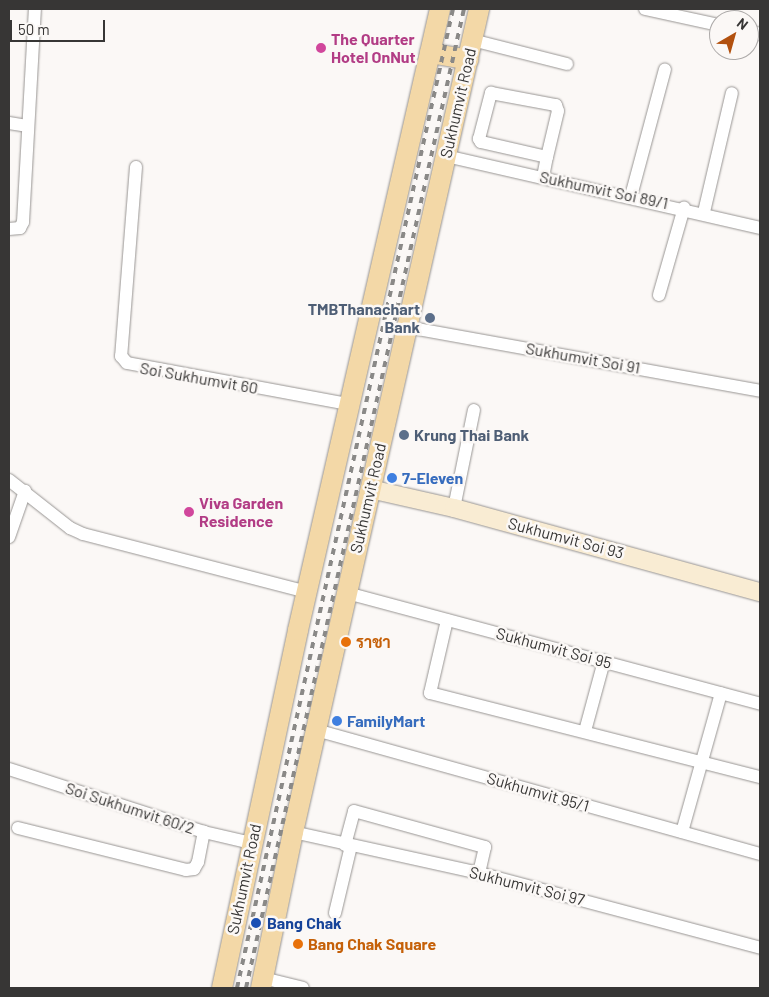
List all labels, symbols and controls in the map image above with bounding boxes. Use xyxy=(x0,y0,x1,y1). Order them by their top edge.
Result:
scale bar xyxy=(12,10,108,42)
north arrow xyxy=(709,10,759,60)
text: N xyxy=(734,14,752,33)
text: 50 m xyxy=(18,20,50,38)
place label: The Quarter Hotel OnNut xyxy=(331,29,416,67)
marker: The Quarter Hotel OnNut xyxy=(315,42,327,54)
street label: Sukhumvit Road xyxy=(436,46,480,160)
street label: Sukhumvit Soi 89/1 xyxy=(538,167,670,213)
place label: TMBThanachart Bank xyxy=(308,299,420,337)
marker: TMBThanachart Bank xyxy=(424,312,436,324)
street label: Sukhumvit Soi 91 xyxy=(524,338,642,378)
street label: Soi Sukhumvit 60 xyxy=(138,358,260,398)
place label: Krung Thai Bank xyxy=(414,425,529,445)
marker: Krung Thai Bank xyxy=(398,429,410,441)
street label: Sukhumvit Road xyxy=(346,441,390,555)
place label: 7-Eleven xyxy=(402,468,463,488)
marker: 7-Eleven xyxy=(386,472,398,484)
place label: Viva Garden Residence xyxy=(199,493,283,531)
marker: Viva Garden Residence xyxy=(183,506,195,518)
street label: Sukhumvit Soi 93 xyxy=(506,513,626,563)
street label: Sukhumvit Soi 95 xyxy=(494,623,614,673)
place label: ราชา xyxy=(356,632,391,652)
marker: ราชา xyxy=(340,636,352,648)
place label: FamilyMart xyxy=(347,711,425,731)
marker: FamilyMart xyxy=(331,715,343,727)
street label: Sukhumvit 95/1 xyxy=(485,768,591,816)
street label: Soi Sukhumvit 60/2 xyxy=(63,778,197,838)
street label: Sukhumvit Road xyxy=(223,822,265,936)
street label: Sukhumvit Soi 97 xyxy=(467,862,587,910)
place label: Bang Chak xyxy=(267,913,342,933)
marker: Bang Chak xyxy=(249,916,263,930)
place label: Bang Chak Square xyxy=(308,934,436,954)
marker: Bang Chak Square xyxy=(292,938,304,950)

